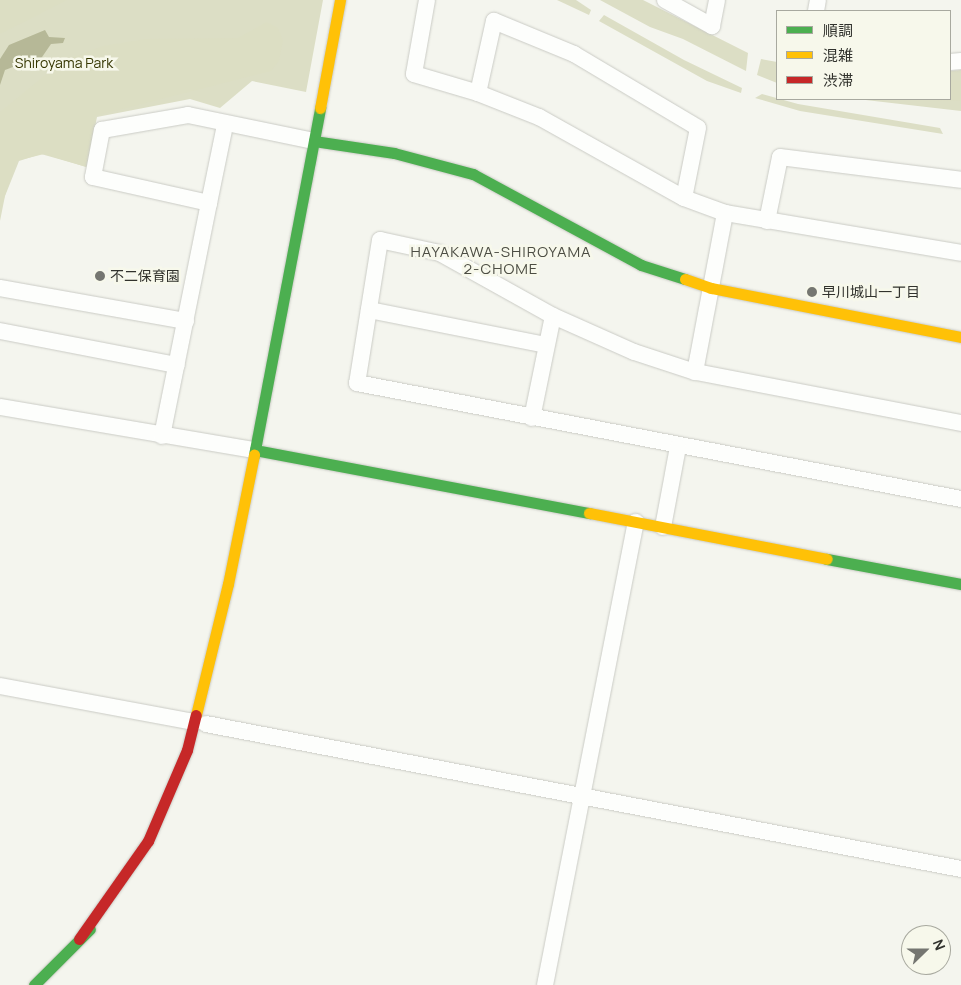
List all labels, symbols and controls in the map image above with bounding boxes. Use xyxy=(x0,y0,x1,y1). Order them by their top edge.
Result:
legend xyxy=(776,10,951,100)
text: 順調 xyxy=(823,20,853,41)
text: 混雑 xyxy=(823,45,853,66)
park label: Shiroyama Park xyxy=(15,55,113,71)
text: 渋滞 xyxy=(823,70,853,91)
district label: HAYAKAWA-SHIROYAMA 2-CHOME xyxy=(408,242,594,277)
place label: 不二保育園 xyxy=(110,268,180,284)
marker: 不二保育園 xyxy=(94,270,106,282)
place label: 早川城山一丁目 xyxy=(822,284,920,300)
marker: 早川城山一丁目 xyxy=(806,286,818,298)
north arrow xyxy=(901,925,951,975)
text: N xyxy=(929,936,950,953)

